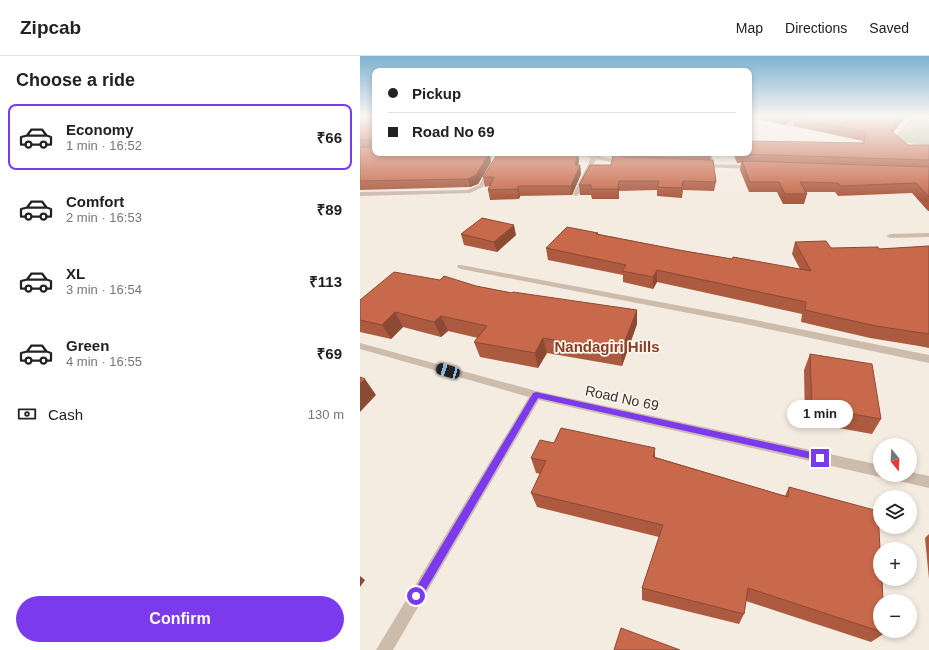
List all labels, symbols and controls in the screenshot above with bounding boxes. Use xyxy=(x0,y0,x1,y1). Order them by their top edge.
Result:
text: Zipcab xyxy=(20,17,81,38)
text: Map xyxy=(736,20,763,36)
text: Directions xyxy=(785,20,847,36)
text: Saved xyxy=(869,20,909,36)
text: Choose a ride xyxy=(16,70,135,90)
text: Pickup xyxy=(412,85,461,102)
icon: car xyxy=(18,119,54,155)
text: Economy xyxy=(66,121,134,138)
text: Road No 69 xyxy=(412,123,495,140)
text: ₹66 xyxy=(317,129,342,146)
text: 1 min · 16:52 xyxy=(66,138,142,153)
icon: car xyxy=(18,191,54,227)
text: Comfort xyxy=(66,193,124,210)
text: ₹89 xyxy=(317,201,342,218)
text: 2 min · 16:53 xyxy=(66,210,142,225)
icon: car xyxy=(18,263,54,299)
text: XL xyxy=(66,265,85,282)
text: ₹113 xyxy=(309,273,342,290)
text: 3 min · 16:54 xyxy=(66,282,142,297)
icon: car xyxy=(18,335,54,371)
text: Green xyxy=(66,337,109,354)
district label: Nandagiri Hills xyxy=(554,338,660,355)
text: ₹69 xyxy=(317,345,342,362)
text: 4 min · 16:55 xyxy=(66,354,142,369)
car xyxy=(435,362,461,380)
street label: Road No 69 xyxy=(584,382,660,414)
callout: 1 min xyxy=(787,400,853,428)
icon: cash xyxy=(16,403,38,425)
text: Cash xyxy=(48,406,83,423)
text: 1 min xyxy=(803,406,837,421)
text: 130 m xyxy=(308,407,344,422)
north arrow xyxy=(873,438,917,482)
map controls xyxy=(873,438,917,638)
route end xyxy=(811,449,829,467)
button: layers xyxy=(873,490,917,534)
button: + xyxy=(873,542,917,586)
route start xyxy=(407,587,425,605)
button: − xyxy=(873,594,917,638)
button: Confirm xyxy=(16,596,344,642)

